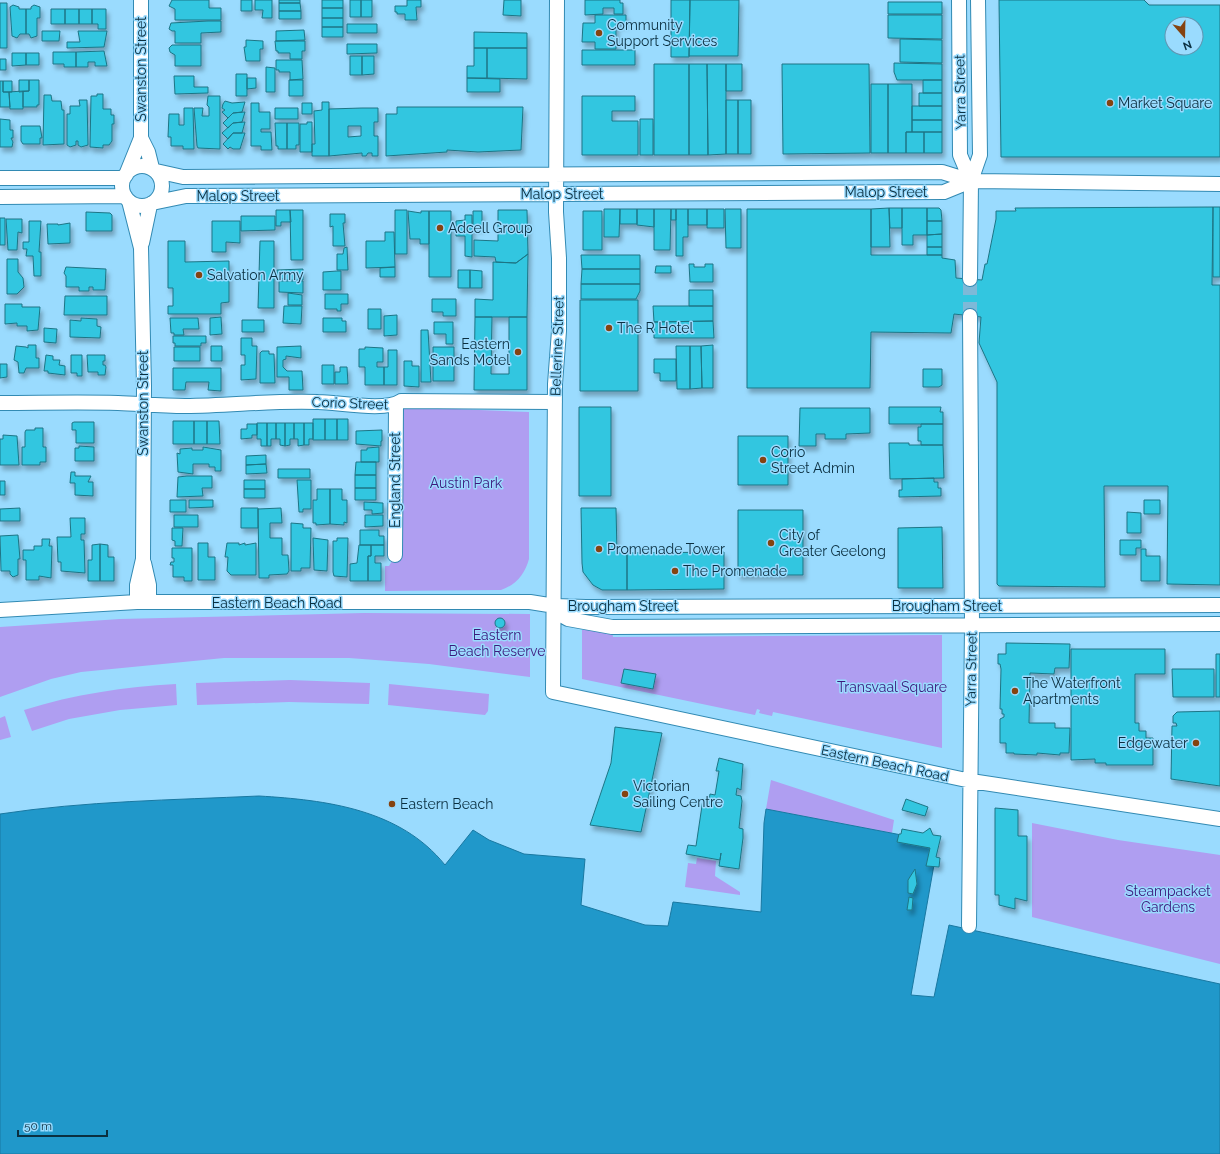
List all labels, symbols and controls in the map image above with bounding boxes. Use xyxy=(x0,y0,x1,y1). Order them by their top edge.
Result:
street label: Swanston Street xyxy=(133,16,149,122)
north arrow xyxy=(1164,16,1204,56)
place label: Community Support Services xyxy=(607,17,718,49)
marker: Community Support Services xyxy=(594,28,604,38)
text: N xyxy=(1181,37,1193,52)
street label: Yarra Street xyxy=(951,54,969,130)
place label: Market Square xyxy=(1118,95,1212,111)
marker: Market Square xyxy=(1105,98,1115,108)
street label: Malop Street xyxy=(845,184,928,200)
street label: Malop Street xyxy=(521,186,604,202)
street label: Malop Street xyxy=(197,188,280,204)
place label: Adcell Group xyxy=(448,220,533,236)
marker: Adcell Group xyxy=(435,223,445,233)
place label: Salvation Army xyxy=(207,267,304,283)
marker: Salvation Army xyxy=(194,270,204,280)
street label: Bellerine Street xyxy=(547,295,567,396)
place label: The R Hotel xyxy=(617,320,693,336)
marker: The R Hotel xyxy=(604,323,614,333)
place label: Eastern Sands Motel xyxy=(430,336,510,368)
marker: Eastern Sands Motel xyxy=(513,347,523,357)
street label: Swanston Street xyxy=(135,350,151,456)
street label: Corio Street xyxy=(311,394,389,412)
street label: England Street xyxy=(387,432,403,528)
place label: Corio Street Admin xyxy=(771,444,855,476)
marker: Corio Street Admin xyxy=(758,455,768,465)
park label: Austin Park xyxy=(430,475,503,491)
place label: City of Greater Geelong xyxy=(779,527,886,559)
marker: City of Greater Geelong xyxy=(766,538,776,548)
place label: Promenade Tower xyxy=(607,541,725,557)
marker: Promenade Tower xyxy=(594,544,604,554)
place label: The Promenade xyxy=(683,563,787,579)
marker: The Promenade xyxy=(670,566,680,576)
street label: Eastern Beach Road xyxy=(212,595,342,611)
street label: Brougham Street xyxy=(568,598,678,614)
street label: Brougham Street xyxy=(892,598,1002,614)
park label: Eastern Beach Reserve xyxy=(448,627,546,659)
street label: Yarra Street xyxy=(962,631,980,707)
place label: The Waterfront Apartments xyxy=(1023,675,1121,707)
park label: Transvaal Square xyxy=(837,679,947,695)
marker: The Waterfront Apartments xyxy=(1010,686,1020,696)
place label: Edgewater xyxy=(1118,735,1188,751)
marker: Edgewater xyxy=(1191,738,1201,748)
street label: Eastern Beach Road xyxy=(820,742,950,784)
place label: Victorian Sailing Centre xyxy=(633,778,723,810)
marker: Victorian Sailing Centre xyxy=(620,789,630,799)
place label: Eastern Beach xyxy=(400,796,493,812)
marker: Eastern Beach xyxy=(387,799,397,809)
park label: Steampacket Gardens xyxy=(1125,883,1211,915)
scale bar xyxy=(18,1112,107,1138)
text: 50 m xyxy=(24,1119,52,1133)

